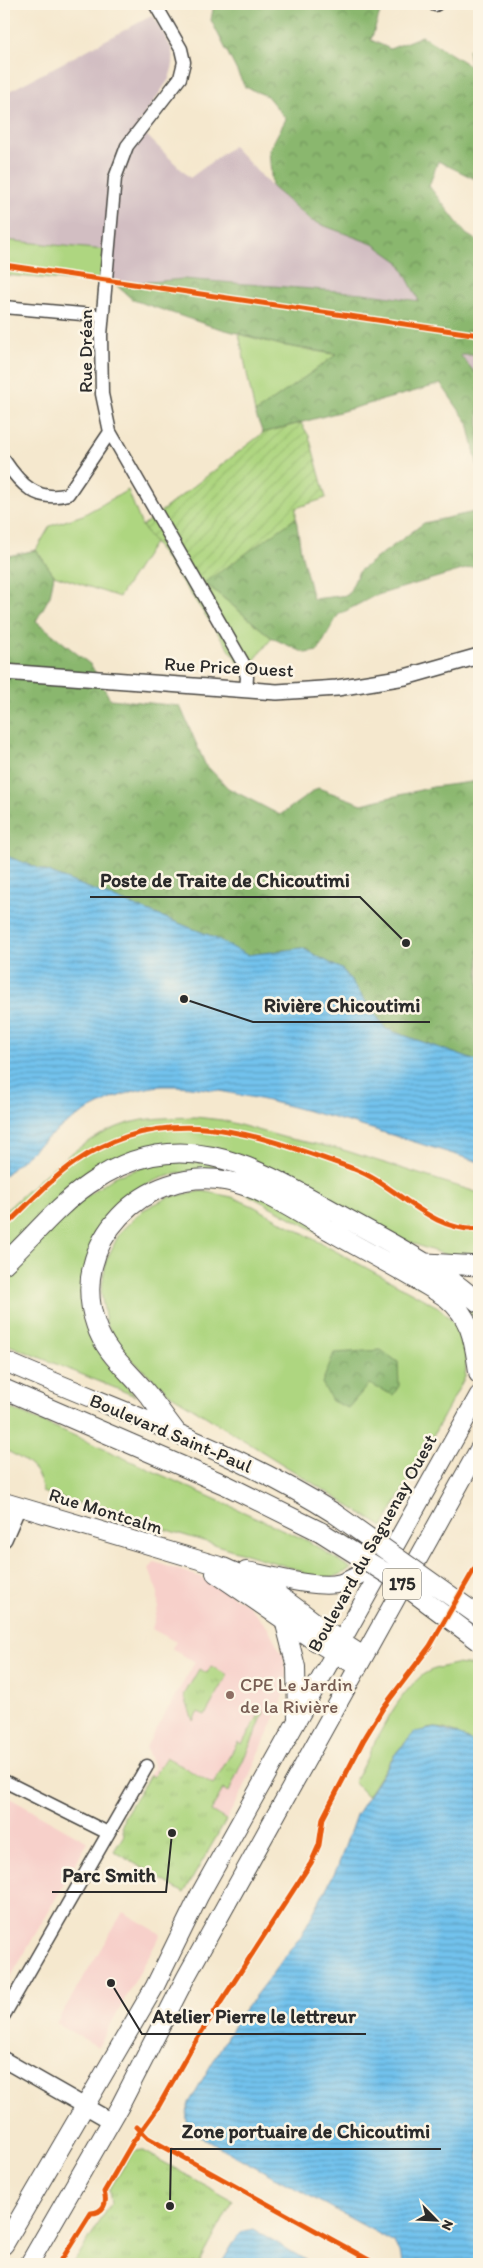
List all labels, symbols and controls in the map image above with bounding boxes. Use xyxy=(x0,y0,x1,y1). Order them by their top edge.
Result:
street label: Rue Dréan xyxy=(74,309,97,393)
street label: Rue Price Ouest xyxy=(164,652,294,682)
callout: Poste de Traite de Chicoutimi xyxy=(90,862,360,897)
text: Poste de Traite de Chicoutimi xyxy=(100,868,350,892)
callout: Rivière Chicoutimi xyxy=(253,987,430,1022)
text: Rivière Chicoutimi xyxy=(264,993,420,1017)
street label: Boulevard Saint-Paul xyxy=(86,1388,256,1478)
street label: Boulevard du Saguenay Ouest xyxy=(302,1430,442,1656)
street label: Rue Montcalm xyxy=(46,1483,166,1539)
road number: 175 xyxy=(383,1568,421,1600)
place label: CPE Le Jardin de la Rivière xyxy=(240,1673,353,1718)
marker: CPE Le Jardin de la Rivière xyxy=(224,1689,236,1701)
callout: Parc Smith xyxy=(52,1857,166,1892)
text: Parc Smith xyxy=(62,1863,157,1887)
callout: Atelier Pierre le lettreur xyxy=(142,1999,366,2034)
text: Atelier Pierre le lettreur xyxy=(151,2004,357,2028)
callout: Zone portuaire de Chicoutimi xyxy=(171,2114,441,2149)
text: Zone portuaire de Chicoutimi xyxy=(182,2119,430,2144)
north arrow xyxy=(410,2196,460,2246)
text: N xyxy=(438,2217,457,2233)

